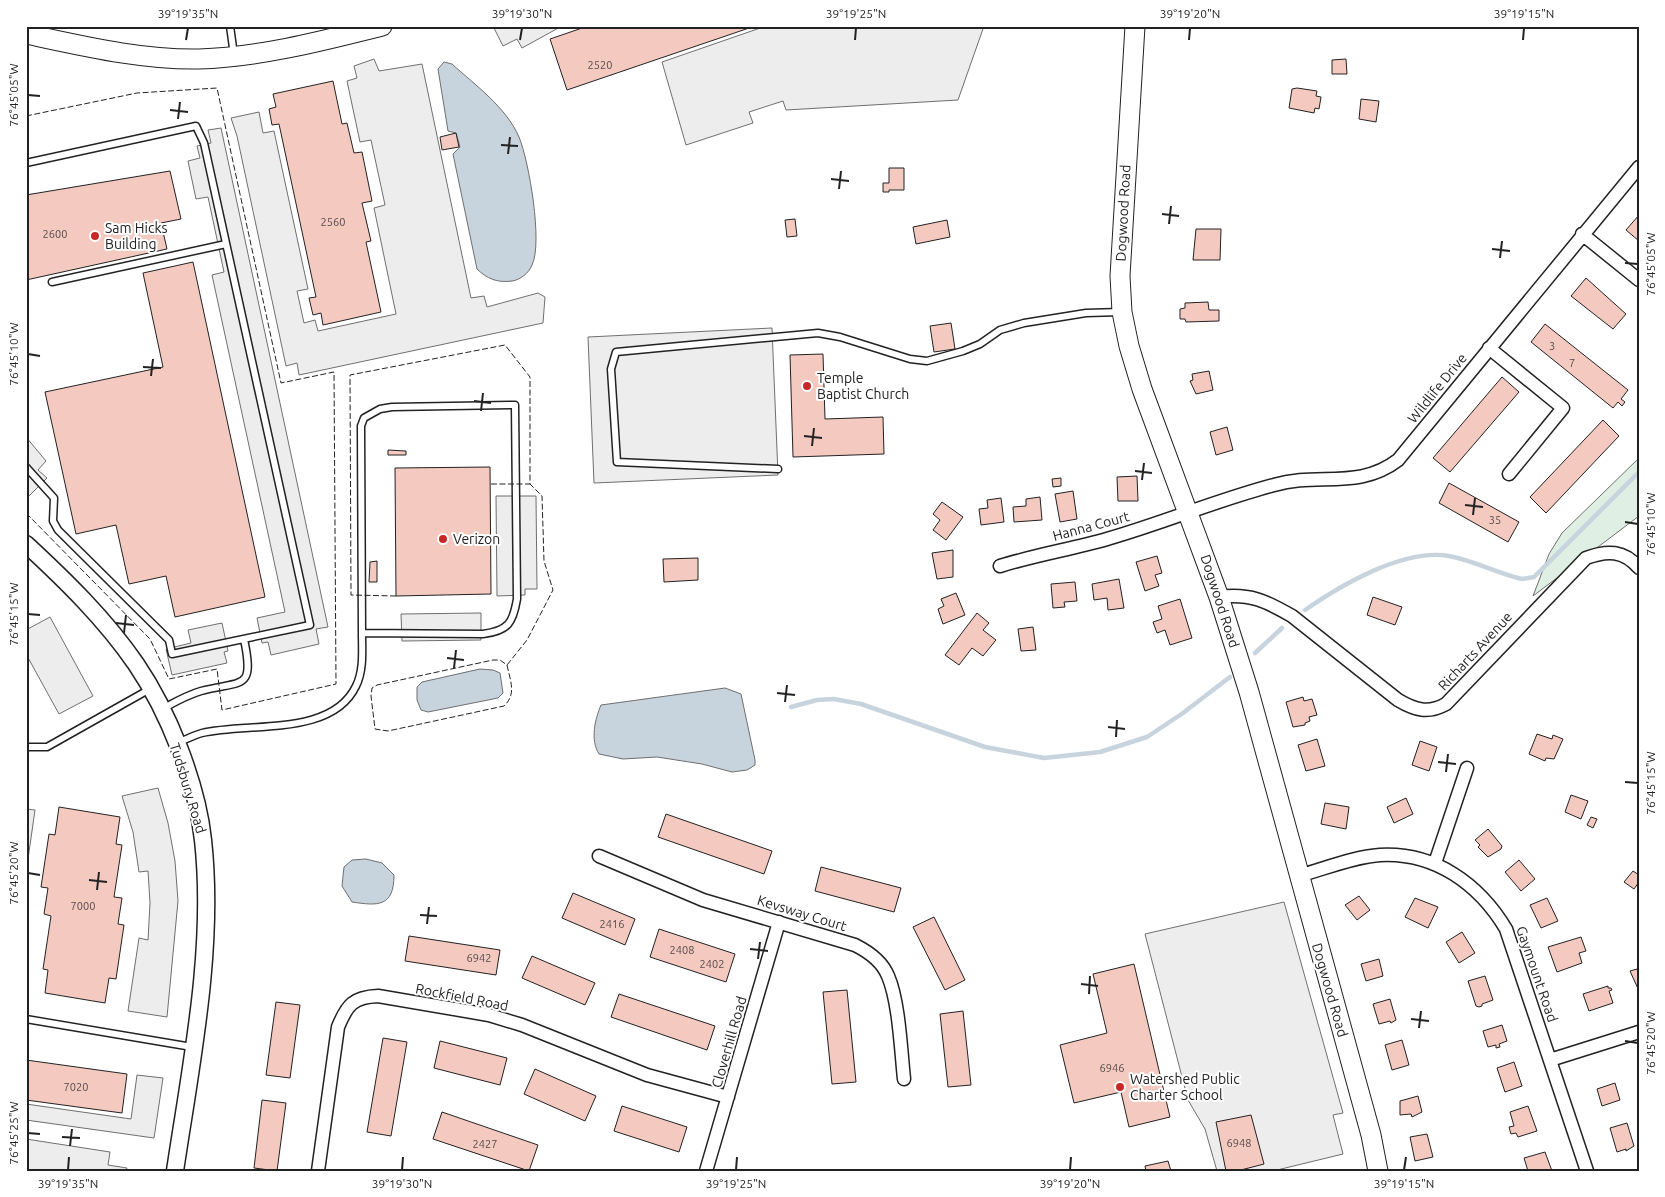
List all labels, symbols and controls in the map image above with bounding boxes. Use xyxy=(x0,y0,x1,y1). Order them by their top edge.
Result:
text: 39°19'35"N xyxy=(158,7,218,20)
text: 39°19'30"N xyxy=(492,7,552,20)
text: 39°19'25"N xyxy=(826,7,886,20)
text: 39°19'20"N xyxy=(1160,7,1220,20)
text: 39°19'15"N xyxy=(1494,7,1554,20)
house number: 2520 xyxy=(588,59,612,71)
text: 76°45'05"W xyxy=(7,63,20,127)
street label: Dogwood Road xyxy=(1112,164,1134,262)
house number: 2560 xyxy=(321,216,345,228)
place label: Sam Hicks Building xyxy=(105,220,168,252)
house number: 2600 xyxy=(43,228,67,240)
marker: Sam Hicks Building xyxy=(89,230,101,242)
text: 76°45'05"W xyxy=(1644,232,1657,296)
text: 76°45'10"W xyxy=(7,322,20,386)
house number: 3 xyxy=(1549,340,1555,352)
street label: Wildlife Drive xyxy=(1404,350,1470,426)
house number: 7 xyxy=(1569,357,1575,369)
place label: Temple Baptist Church xyxy=(817,370,909,402)
marker: Temple Baptist Church xyxy=(801,380,813,392)
text: 76°45'10"W xyxy=(1644,492,1657,556)
street label: Hanna Court xyxy=(1051,508,1132,544)
house number: 35 xyxy=(1489,514,1501,526)
place label: Verizon xyxy=(453,531,500,547)
marker: Verizon xyxy=(437,533,449,545)
street label: Dogwood Road xyxy=(1197,552,1243,650)
text: 76°45'15"W xyxy=(7,582,20,646)
street label: Richarts Avenue xyxy=(1435,609,1515,693)
street label: Tudsbury Road xyxy=(167,741,209,835)
text: 76°45'15"W xyxy=(1644,751,1657,815)
text: 76°45'20"W xyxy=(7,841,20,905)
street label: Kevsway Court xyxy=(755,892,849,934)
house number: 7000 xyxy=(71,900,95,912)
house number: 2416 xyxy=(600,918,624,930)
street label: Gaymount Road xyxy=(1513,924,1561,1024)
street label: Dogwood Road xyxy=(1309,941,1351,1039)
house number: 2408 xyxy=(670,944,694,956)
house number: 6942 xyxy=(467,952,491,964)
house number: 2402 xyxy=(700,958,724,970)
street label: Rockfield Road xyxy=(414,980,510,1014)
street label: Cloverhill Road xyxy=(708,994,750,1090)
text: 76°45'20"W xyxy=(1644,1011,1657,1075)
house number: 6946 xyxy=(1100,1062,1124,1074)
place label: Watershed Public Charter School xyxy=(1130,1071,1240,1103)
house number: 7020 xyxy=(64,1081,88,1093)
marker: Watershed Public Charter School xyxy=(1114,1081,1126,1093)
text: 76°45'25"W xyxy=(7,1101,20,1165)
house number: 6948 xyxy=(1227,1137,1251,1149)
house number: 2427 xyxy=(473,1138,497,1150)
text: 39°19'35"N xyxy=(38,1177,98,1190)
text: 39°19'30"N xyxy=(372,1177,432,1190)
text: 39°19'25"N xyxy=(706,1177,766,1190)
text: 39°19'20"N xyxy=(1040,1177,1100,1190)
text: 39°19'15"N xyxy=(1374,1177,1434,1190)

